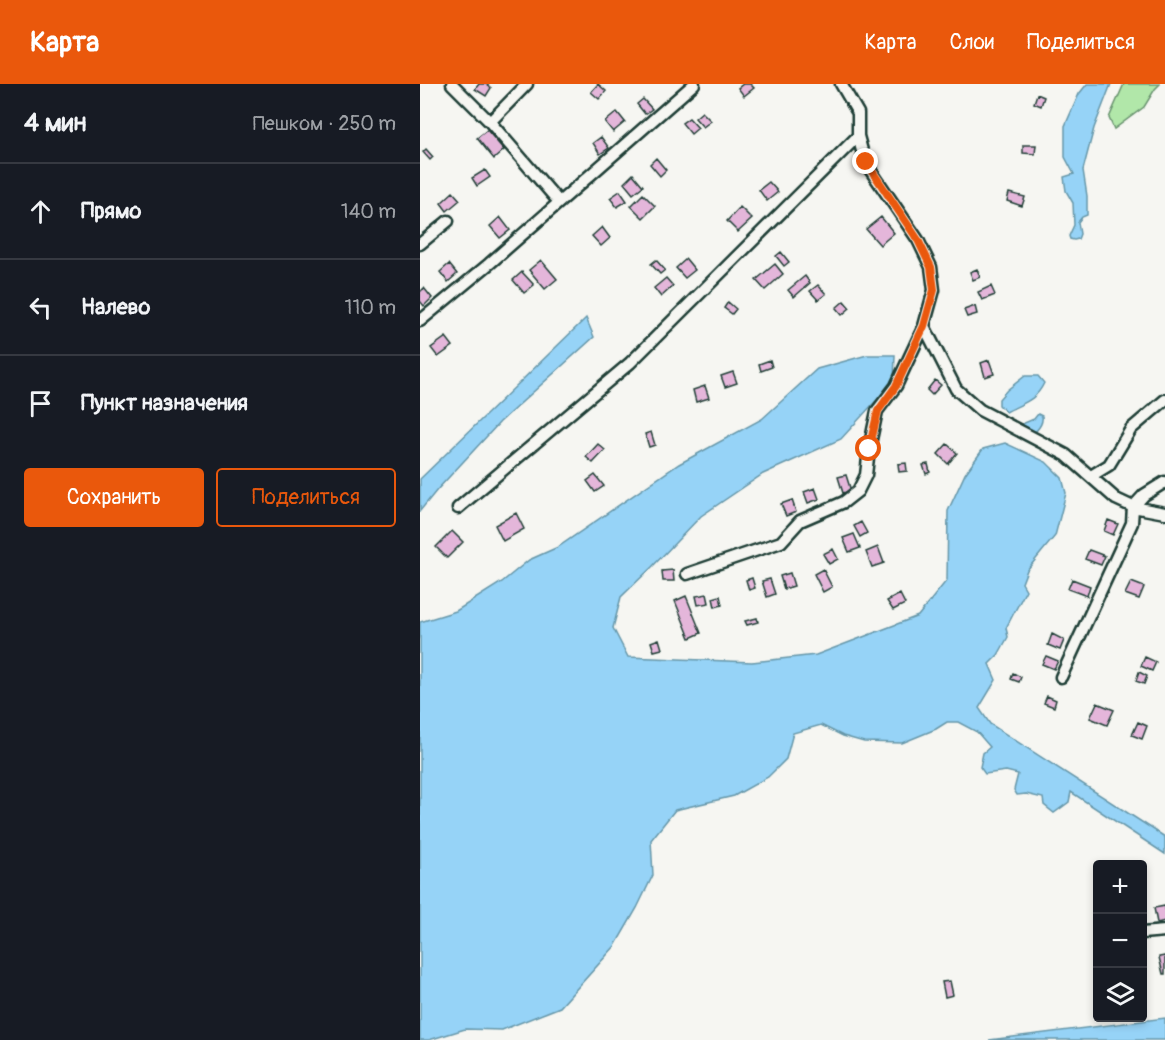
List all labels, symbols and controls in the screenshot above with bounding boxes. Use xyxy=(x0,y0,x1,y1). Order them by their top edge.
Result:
text: Карта xyxy=(30,25,99,60)
text: Карта xyxy=(864,29,916,56)
text: Слои xyxy=(949,29,994,56)
text: Поделиться xyxy=(1027,29,1135,56)
text: 4 мин xyxy=(24,107,86,139)
text: Пешком · 250 m xyxy=(253,111,396,136)
route end xyxy=(852,148,878,174)
icon: ahead xyxy=(24,195,57,228)
text: Прямо xyxy=(81,197,141,225)
text: 140 m xyxy=(341,199,396,224)
icon: left xyxy=(24,291,57,324)
text: Налево xyxy=(81,293,150,321)
text: 110 m xyxy=(345,295,396,320)
icon: arrive xyxy=(24,387,57,420)
text: Пункт назначения xyxy=(81,389,248,417)
route start xyxy=(855,435,881,461)
button: Сохранить xyxy=(24,468,204,527)
button: Поделиться xyxy=(216,468,396,527)
map controls xyxy=(1093,860,1147,1022)
button: + xyxy=(1093,860,1147,914)
button: − xyxy=(1093,914,1147,968)
button: layers xyxy=(1093,968,1147,1022)

